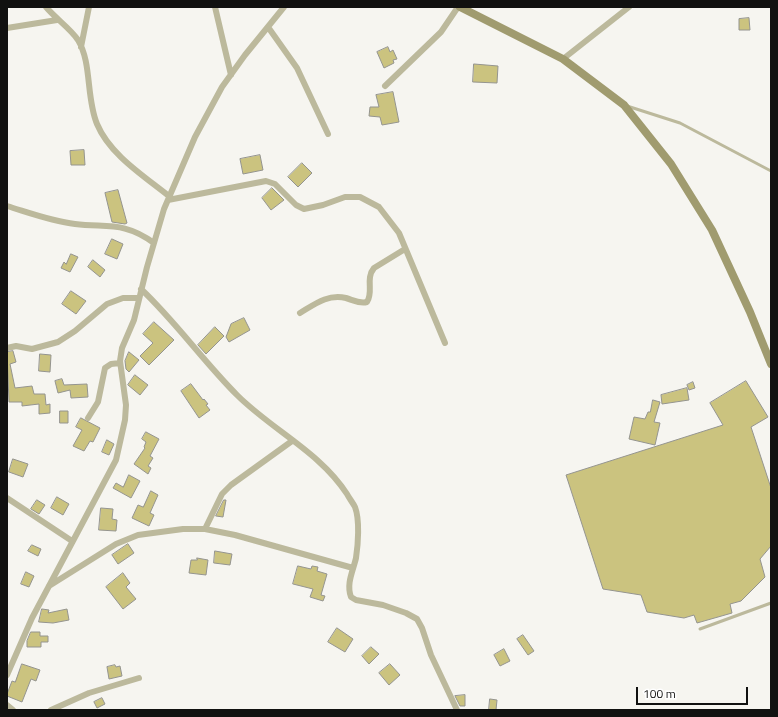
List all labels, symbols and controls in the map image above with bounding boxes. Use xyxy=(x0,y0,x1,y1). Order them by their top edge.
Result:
scale bar xyxy=(638,679,750,705)
text: 100 m xyxy=(643,684,676,703)

